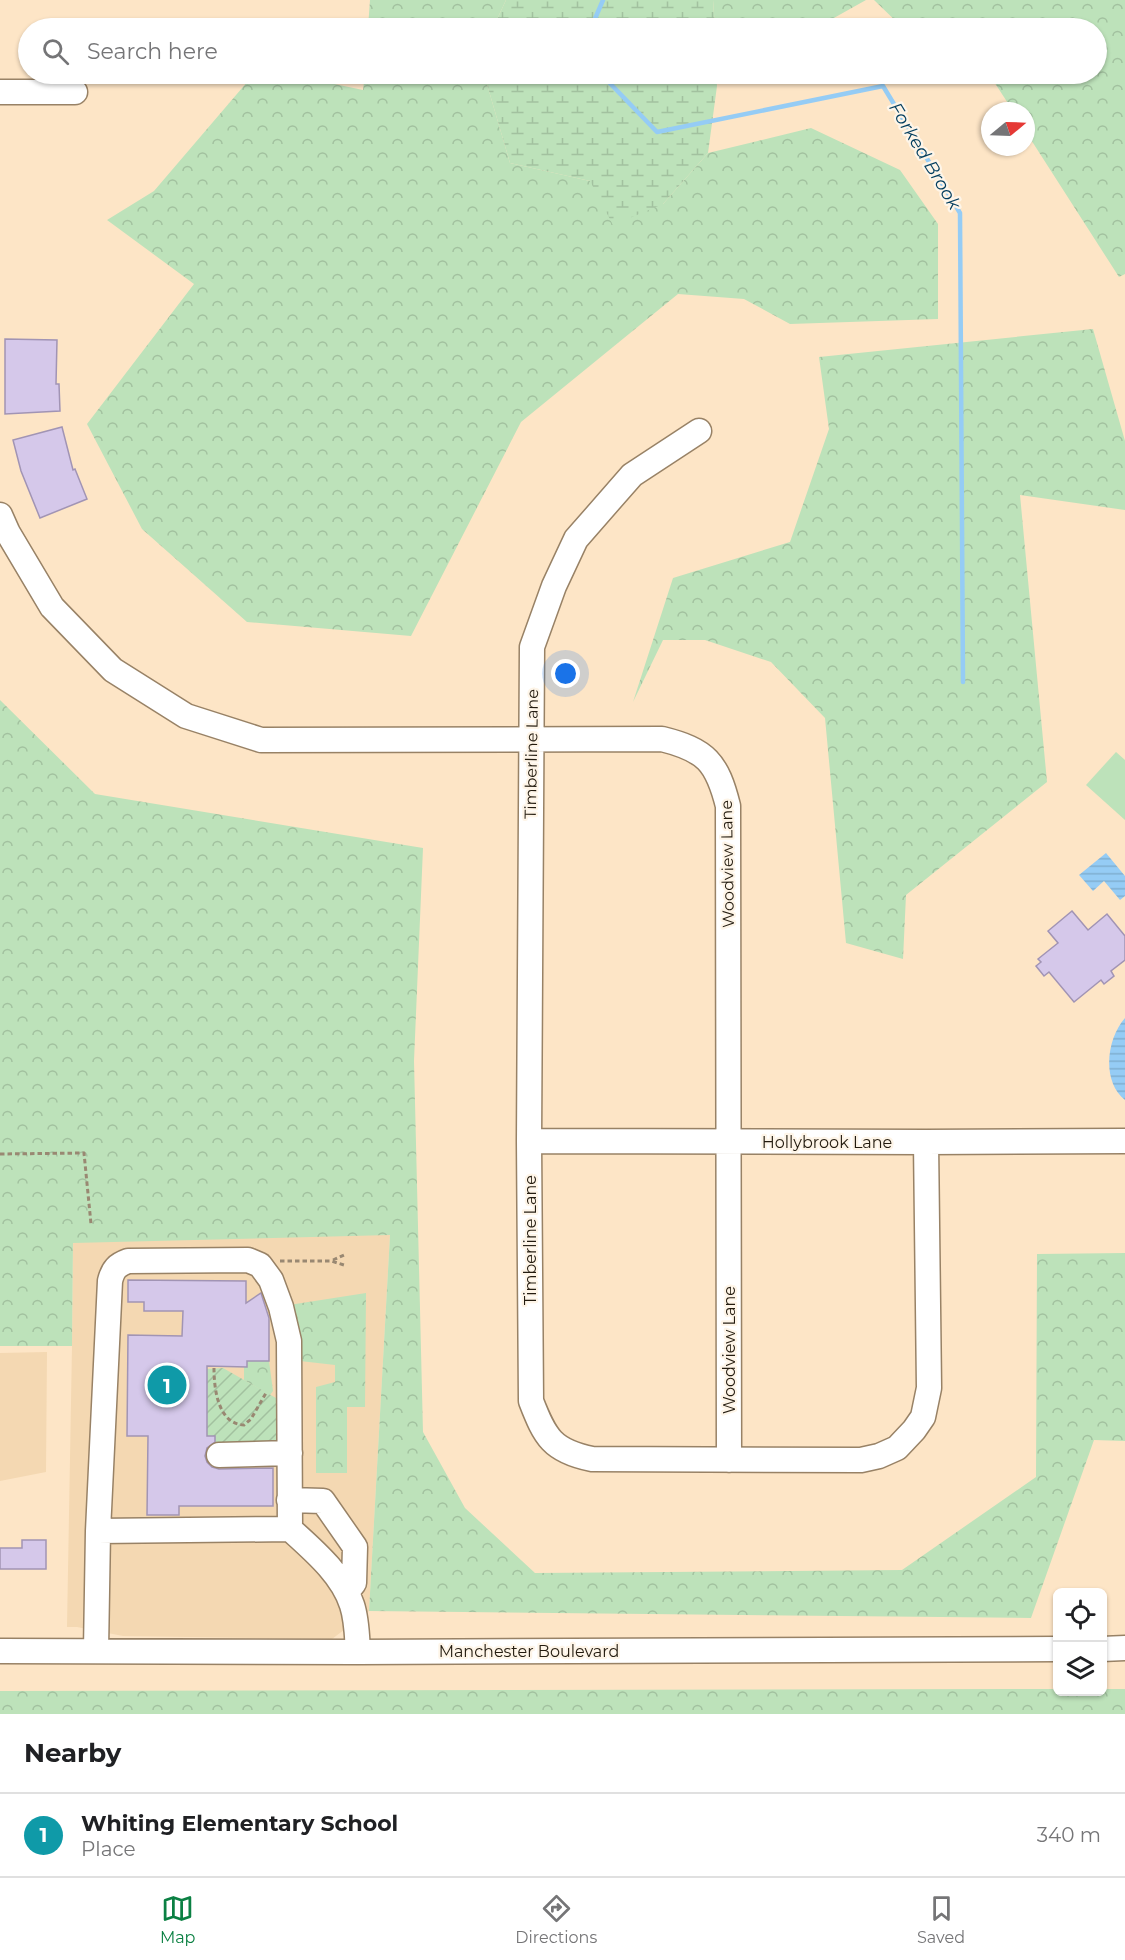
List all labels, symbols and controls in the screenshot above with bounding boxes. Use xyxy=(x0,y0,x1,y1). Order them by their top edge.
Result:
search box xyxy=(18,18,1107,84)
icon: search xyxy=(39,35,72,68)
text: Search here xyxy=(87,38,218,65)
water label: Forked Brook xyxy=(884,98,966,215)
north arrow xyxy=(981,102,1035,156)
your location xyxy=(551,659,580,688)
street label: Timberline Lane xyxy=(521,689,542,819)
street label: Woodview Lane xyxy=(717,800,738,928)
street label: Hollybrook Lane xyxy=(762,1133,892,1152)
street label: Timberline Lane xyxy=(521,1175,540,1305)
street label: Woodview Lane xyxy=(720,1286,739,1414)
pin: 1 xyxy=(148,1362,186,1408)
map controls xyxy=(1053,1588,1107,1696)
button: locate xyxy=(1053,1588,1107,1642)
street label: Manchester Boulevard xyxy=(439,1642,619,1661)
button: layers xyxy=(1053,1642,1107,1696)
text: Nearby xyxy=(24,1737,121,1769)
text: Whiting Elementary School xyxy=(81,1810,398,1837)
text: 1 xyxy=(40,1823,47,1847)
text: 340 m xyxy=(1037,1823,1101,1847)
text: Place xyxy=(81,1837,136,1861)
tab: Map xyxy=(160,1892,195,1947)
tab: Directions xyxy=(515,1892,597,1947)
tab: Saved xyxy=(917,1892,965,1947)

